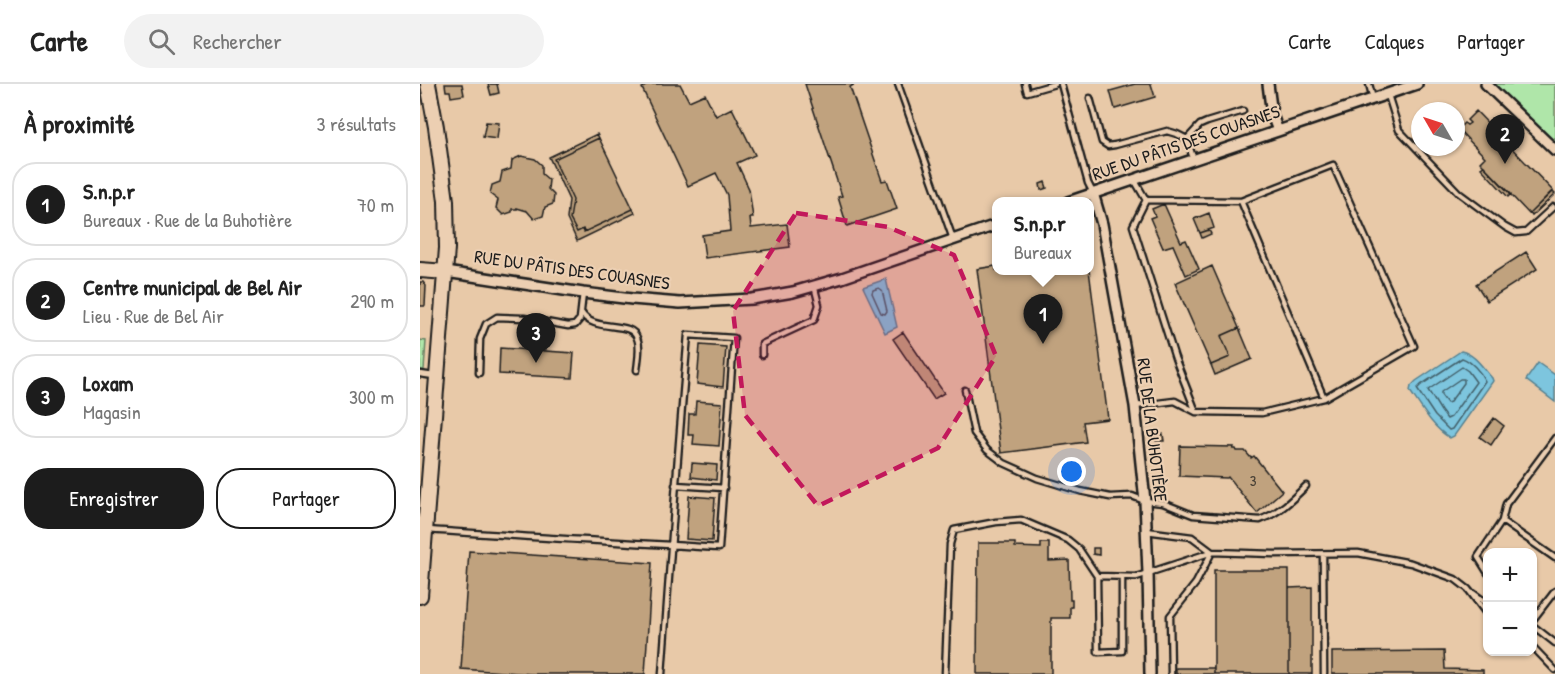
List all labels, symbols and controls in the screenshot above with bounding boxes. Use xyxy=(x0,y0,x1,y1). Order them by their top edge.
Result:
search box xyxy=(124,14,544,68)
text: Carte xyxy=(30,22,88,60)
icon: search xyxy=(145,25,178,58)
text: Rechercher xyxy=(193,26,282,56)
text: Carte xyxy=(1288,27,1331,56)
text: Calques xyxy=(1364,27,1424,56)
text: Partager xyxy=(1457,27,1525,56)
street label: RUE DU PÂTIS DES COUASNES xyxy=(1089,99,1283,186)
north arrow xyxy=(1411,102,1465,156)
text: À proximité xyxy=(24,106,135,141)
text: 3 résultats xyxy=(316,110,396,137)
pin: 2 xyxy=(1486,115,1524,164)
text: S.n.p.r xyxy=(83,176,135,206)
text: 1 xyxy=(42,191,49,218)
text: 70 m xyxy=(357,191,394,218)
popup xyxy=(992,197,1094,275)
text: Bureaux · Rue de la Buhotière xyxy=(83,206,292,233)
text: S.n.p.r xyxy=(1014,208,1066,238)
text: Bureaux xyxy=(1014,238,1072,265)
street label: RUE DU PÂTIS DES COUASNES xyxy=(473,243,671,296)
text: Centre municipal de Bel Air xyxy=(83,272,302,302)
text: 2 xyxy=(41,287,50,314)
text: 290 m xyxy=(350,287,394,314)
pin: 1 xyxy=(1024,294,1062,344)
text: Lieu · Rue de Bel Air xyxy=(83,302,224,329)
pin: 3 xyxy=(516,314,556,363)
street label: RUE DE LA BUHOTIÈRE xyxy=(1131,357,1174,503)
text: Loxam xyxy=(83,368,134,398)
text: 3 xyxy=(41,383,50,410)
text: 300 m xyxy=(349,383,394,410)
text: Magasin xyxy=(83,398,141,425)
your location xyxy=(1057,457,1086,486)
button: Enregistrer xyxy=(24,468,204,529)
button: Partager xyxy=(216,468,396,529)
house number: 3 xyxy=(1250,470,1257,491)
map controls xyxy=(1483,548,1537,656)
button: + xyxy=(1483,548,1537,602)
button: − xyxy=(1483,602,1537,656)

